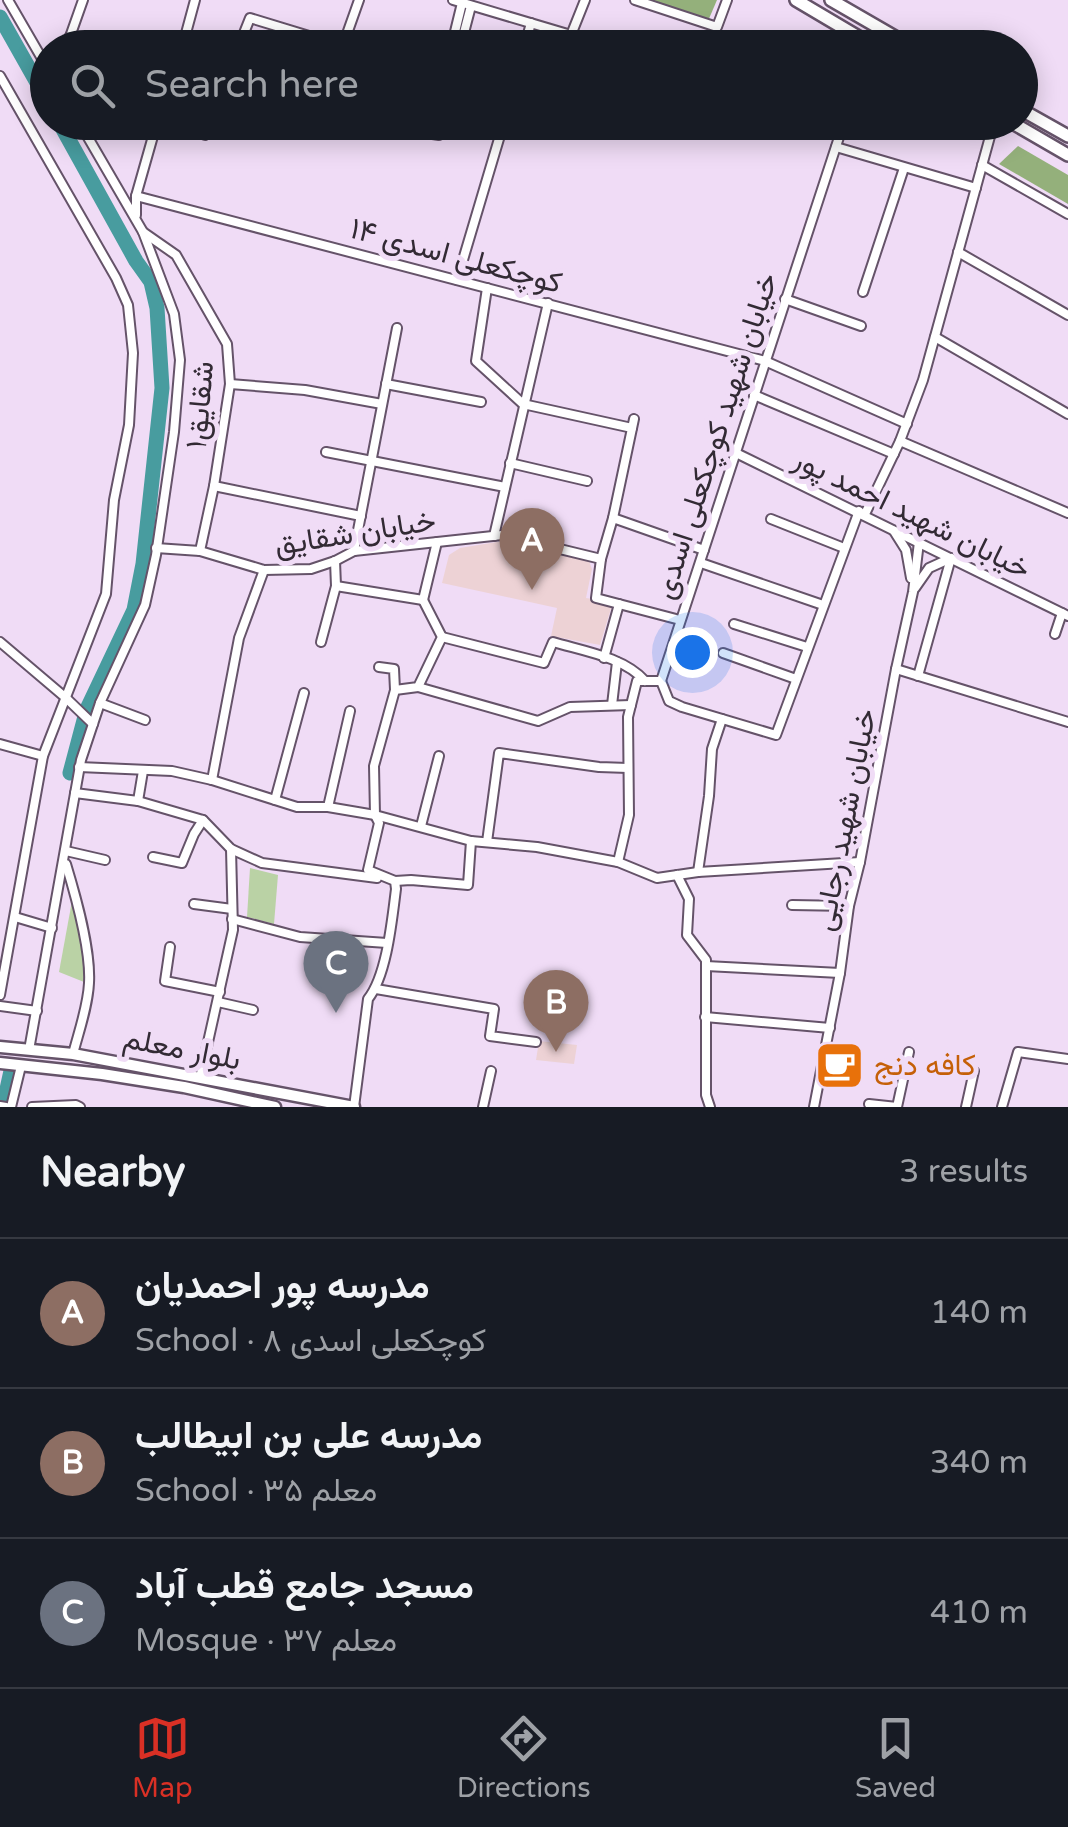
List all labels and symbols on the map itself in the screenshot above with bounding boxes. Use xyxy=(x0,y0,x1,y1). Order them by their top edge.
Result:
street label: کوچکعلی اسدی ۱۴ xyxy=(346,210,566,303)
street label: خیابان شهید کوچکعلی اسدی xyxy=(646,268,787,604)
street label: شقایق۱ xyxy=(178,360,222,450)
street label: خیابان شهید احمد پور xyxy=(786,440,1037,588)
street label: خیابان شقایق xyxy=(272,502,438,564)
pin: A xyxy=(500,508,564,590)
your location xyxy=(667,627,718,678)
street label: خیابان شهید رجایی xyxy=(805,706,885,934)
pin: C xyxy=(304,930,368,1013)
pin: B xyxy=(524,970,588,1052)
street label: بلوار معلم xyxy=(120,1020,244,1078)
cafe icon: کافه دنج xyxy=(813,1039,865,1091)
place label: کافه دنج xyxy=(874,1047,976,1085)

